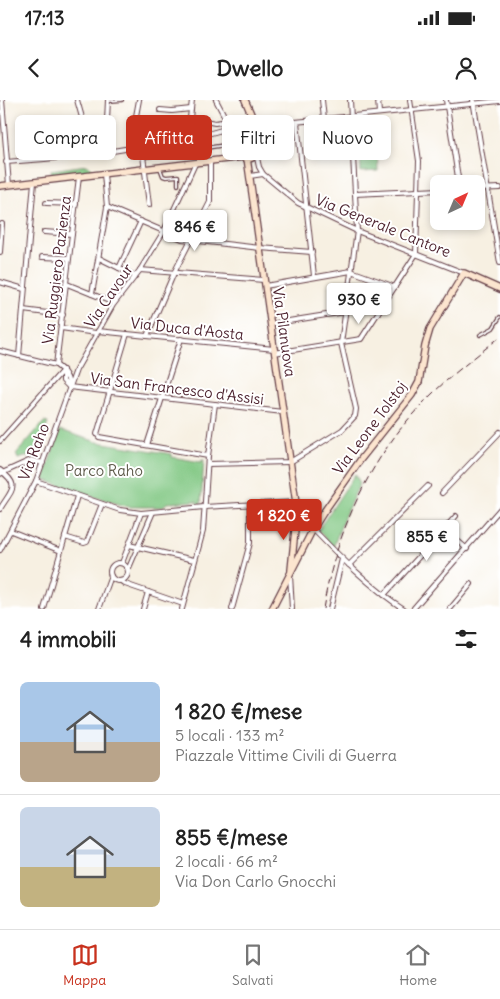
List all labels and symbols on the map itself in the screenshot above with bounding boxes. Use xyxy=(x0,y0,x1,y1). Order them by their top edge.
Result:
north arrow xyxy=(430,175,485,230)
street label: Via Generale Cantore xyxy=(313,190,454,261)
street label: Via Ruggiero Pazienza xyxy=(38,194,75,345)
pin: 846 € xyxy=(160,210,230,252)
street label: Via Cavour xyxy=(80,260,137,332)
pin: 930 € xyxy=(324,282,394,325)
street label: Via Pilanuova xyxy=(269,286,300,379)
street label: Via Duca d'Aosta xyxy=(130,313,245,344)
street label: Via San Francesco d'Assisi xyxy=(89,368,265,409)
street label: Via Leone Tolstoj xyxy=(328,377,411,478)
street label: Via Raho xyxy=(14,420,53,483)
park label: Parco Raho xyxy=(65,461,143,480)
pin: 1 820 € xyxy=(238,498,330,541)
pin: 855 € xyxy=(392,520,462,562)

